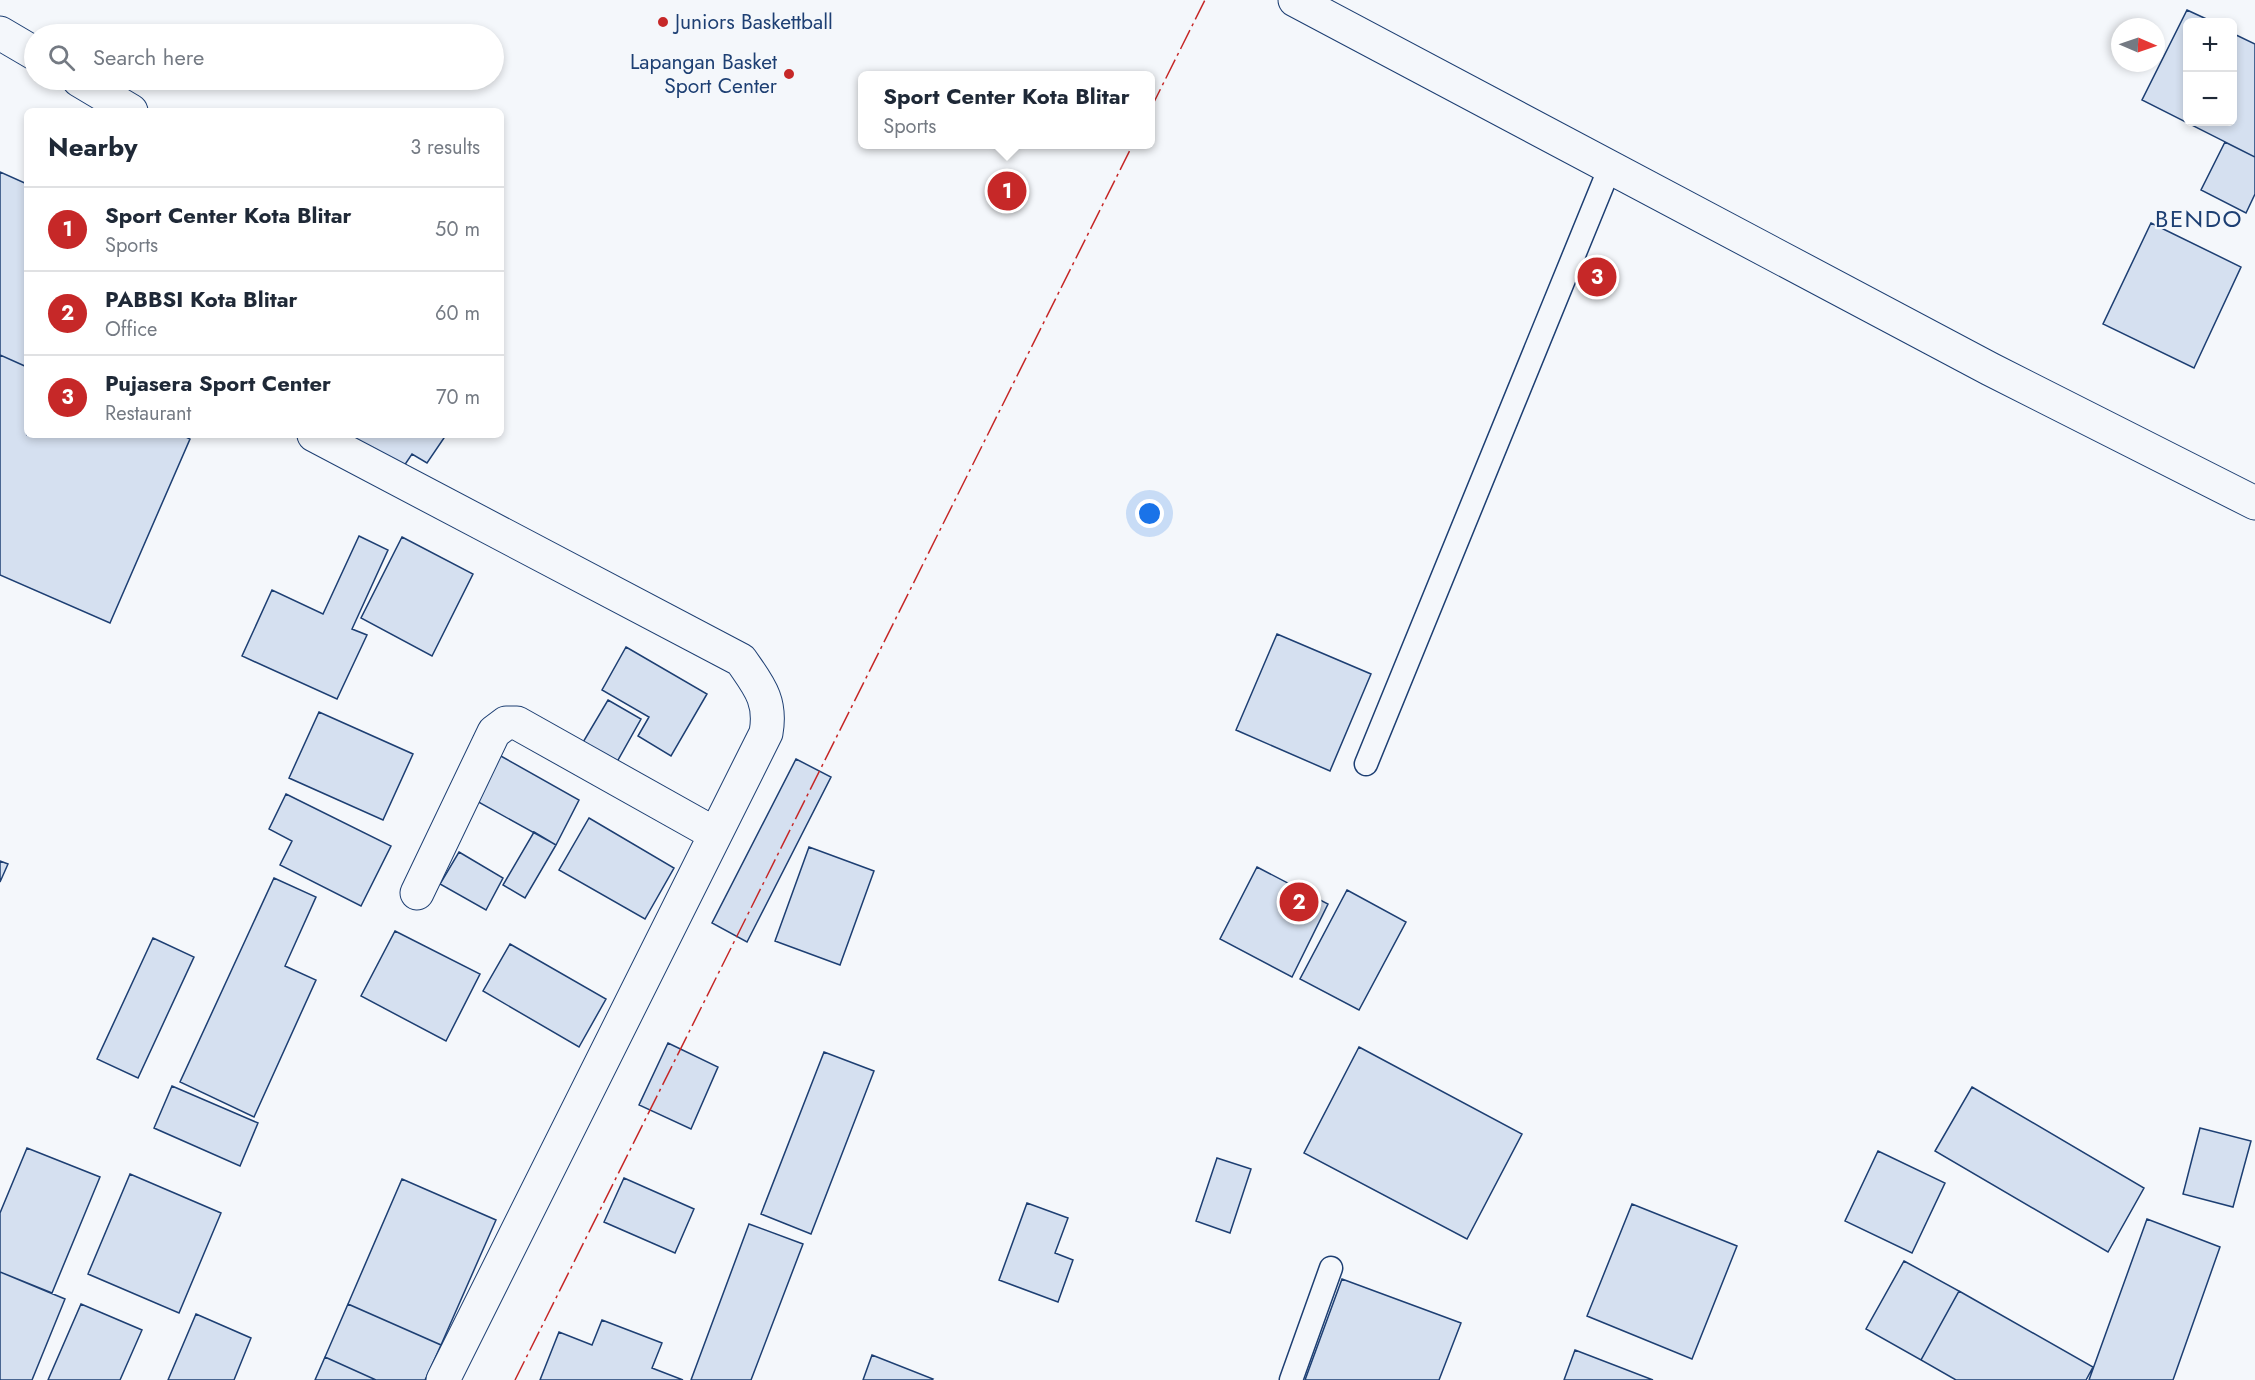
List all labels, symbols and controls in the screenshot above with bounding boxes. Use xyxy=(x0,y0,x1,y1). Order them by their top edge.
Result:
place label: Juniors Baskettball xyxy=(672,7,833,37)
marker: Juniors Baskettball xyxy=(656,15,670,29)
north arrow xyxy=(2111,18,2165,72)
map controls xyxy=(2183,18,2237,126)
button: + xyxy=(2183,18,2237,72)
search box xyxy=(24,24,504,90)
icon: search xyxy=(45,41,78,74)
text: Search here xyxy=(93,41,204,73)
place label: Lapangan Basket Sport Center xyxy=(630,47,778,101)
marker: Lapangan Basket Sport Center xyxy=(782,67,796,81)
popup xyxy=(858,71,1155,149)
button: − xyxy=(2183,72,2237,126)
text: Sport Center Kota Blitar xyxy=(883,80,1130,112)
text: Sports xyxy=(883,112,936,141)
text: Nearby xyxy=(48,128,137,166)
text: 3 results xyxy=(410,133,480,162)
pin: 1 xyxy=(988,168,1026,213)
text: Sport Center Kota Blitar xyxy=(105,199,352,231)
district label: BENDO xyxy=(2155,201,2243,236)
text: 1 xyxy=(62,215,73,244)
text: 50 m xyxy=(435,215,480,244)
text: Sports xyxy=(105,231,158,260)
pin: 3 xyxy=(1578,254,1616,300)
text: PABBSI Kota Blitar xyxy=(105,283,298,315)
text: 2 xyxy=(61,299,74,328)
text: 60 m xyxy=(435,299,480,328)
text: Office xyxy=(105,315,157,344)
text: Pujasera Sport Center xyxy=(105,367,331,399)
text: 3 xyxy=(61,383,74,412)
text: 70 m xyxy=(436,383,480,412)
text: Restaurant xyxy=(105,399,191,428)
your location xyxy=(1135,499,1164,528)
pin: 2 xyxy=(1280,880,1318,924)

